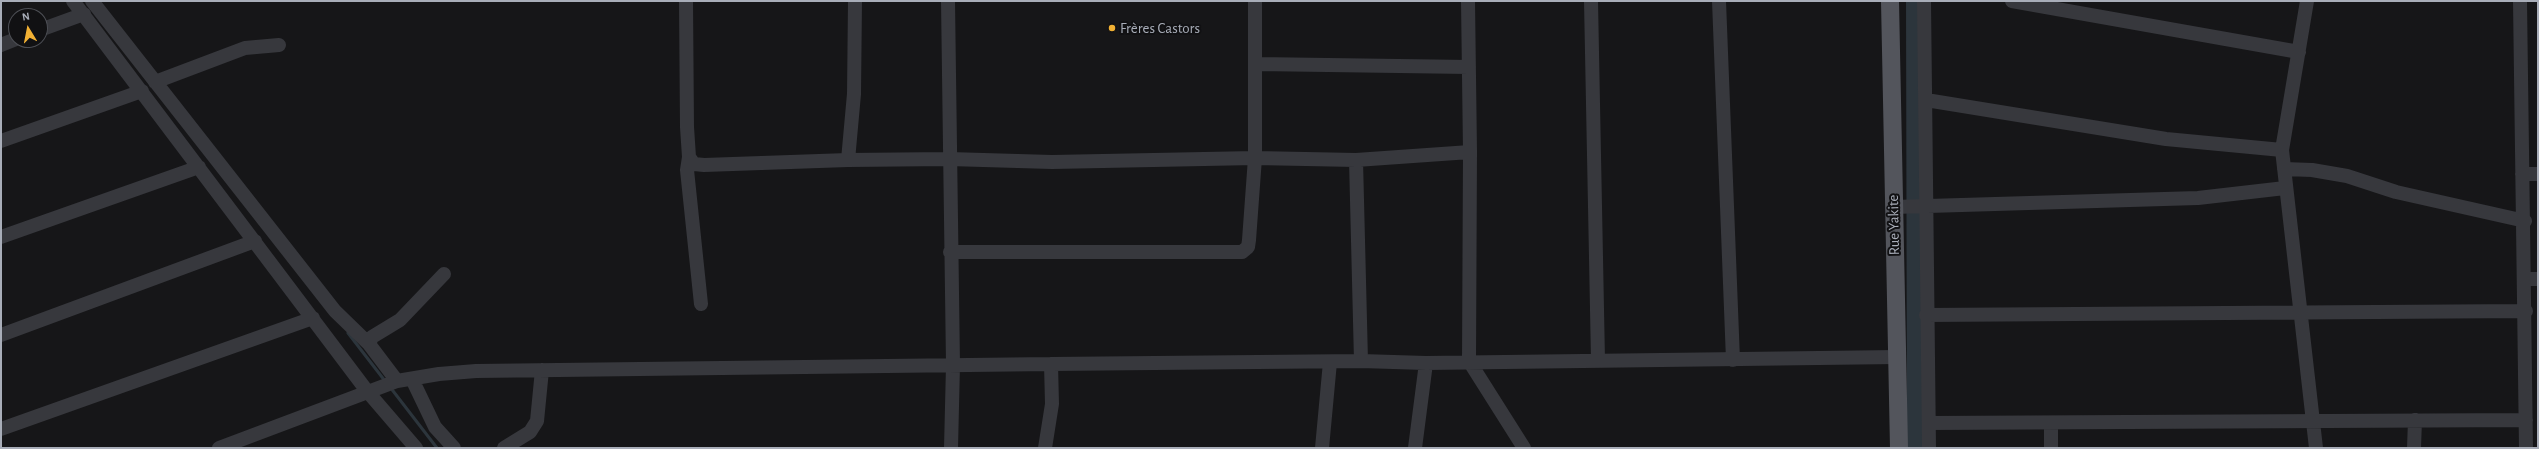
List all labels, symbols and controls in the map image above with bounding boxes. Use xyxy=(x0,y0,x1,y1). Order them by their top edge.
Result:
north arrow xyxy=(8,8,48,48)
text: N xyxy=(21,11,31,23)
place label: Frères Castors xyxy=(1120,19,1200,37)
marker: Frères Castors xyxy=(1107,23,1117,33)
street label: Rue Yakite xyxy=(1884,194,1904,256)

